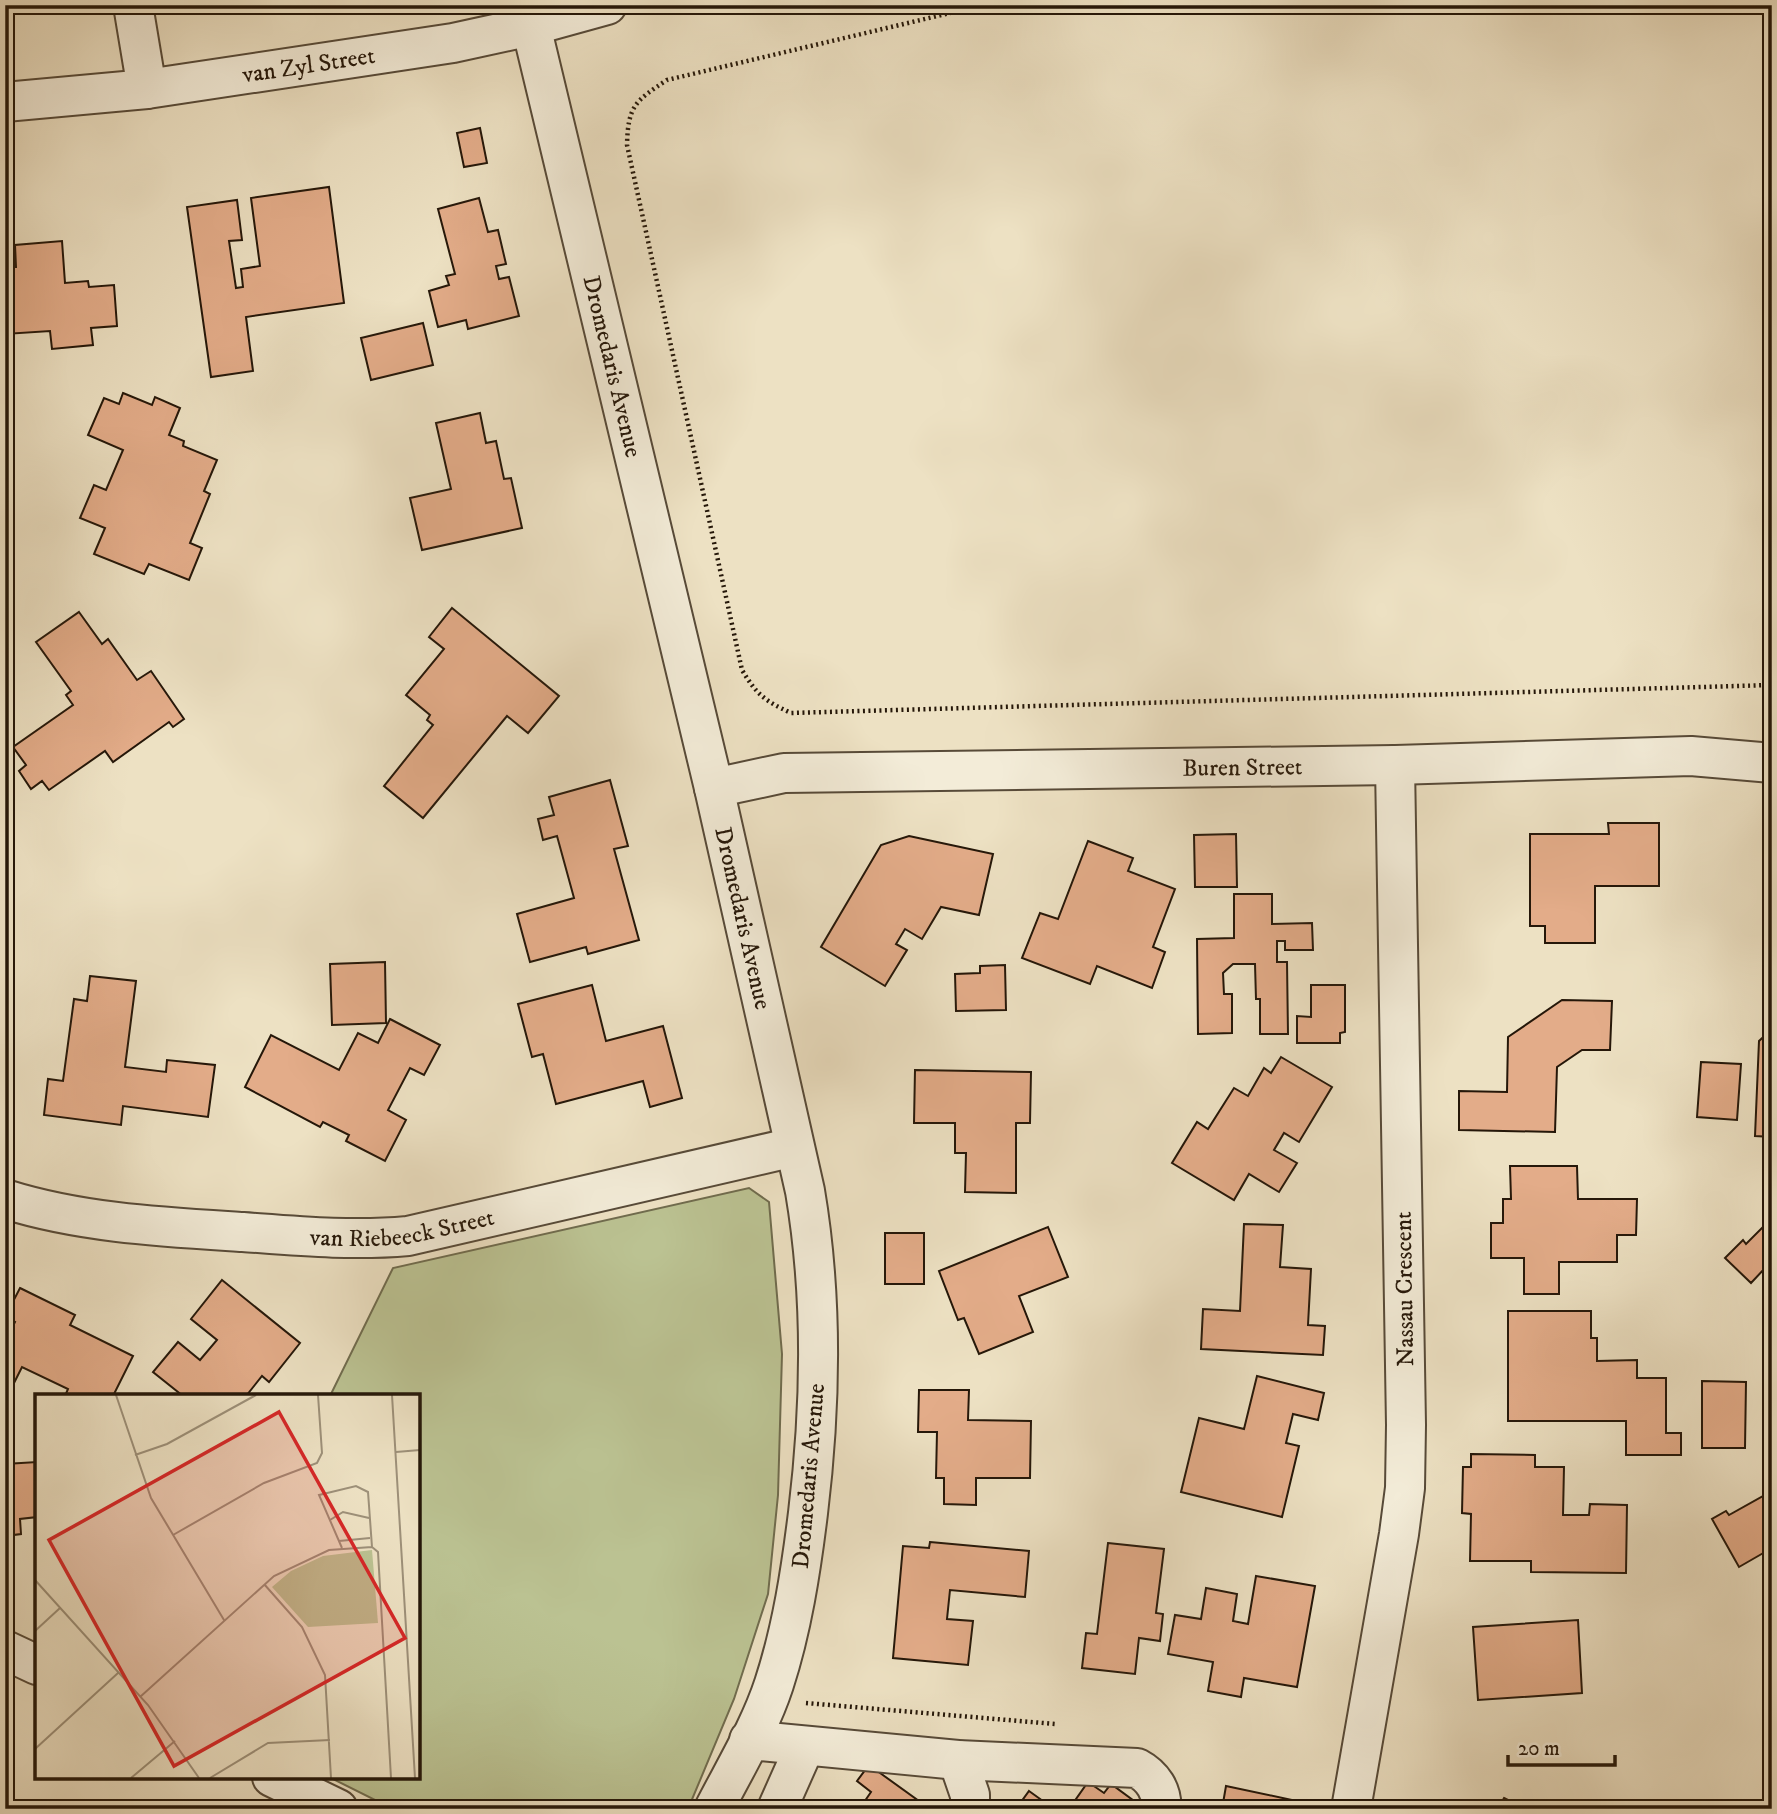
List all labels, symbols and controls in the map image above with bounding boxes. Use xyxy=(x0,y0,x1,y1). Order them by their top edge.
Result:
street label: van Zyl Street xyxy=(240,41,377,91)
street label: Dromedaris Avenue xyxy=(575,273,648,461)
street label: Buren Street xyxy=(1182,752,1303,784)
street label: Dromedaris Avenue xyxy=(707,824,778,1012)
street label: van Riebeeck Street xyxy=(308,1203,497,1254)
street label: Nassau Crescent xyxy=(1389,1211,1421,1367)
street label: Dromedaris Avenue xyxy=(786,1382,832,1570)
inset map xyxy=(35,1394,420,1779)
scale bar xyxy=(1508,1723,1614,1767)
text: 20 m xyxy=(1518,1736,1560,1762)

